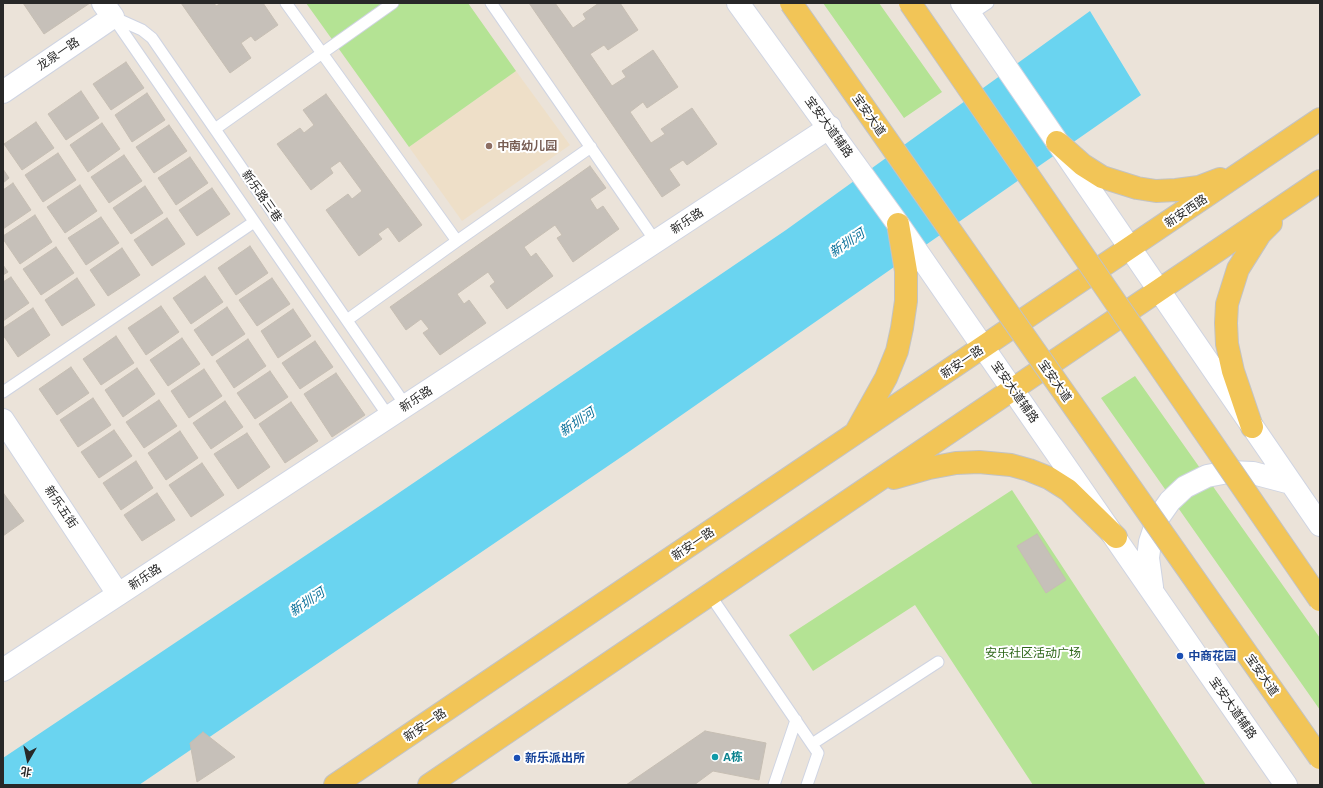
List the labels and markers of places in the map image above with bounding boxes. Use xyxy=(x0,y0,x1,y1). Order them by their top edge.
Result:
place label: 中南幼儿园 xyxy=(497,139,557,153)
marker: 中南幼儿园 xyxy=(484,141,494,151)
place label: 中商花园 xyxy=(1188,649,1236,663)
marker: 中商花园 xyxy=(1175,651,1185,661)
place label: A栋 xyxy=(723,750,743,764)
place label: 新乐派出所 xyxy=(525,751,585,765)
marker: A栋 xyxy=(710,752,720,762)
marker: 新乐派出所 xyxy=(512,753,522,763)

